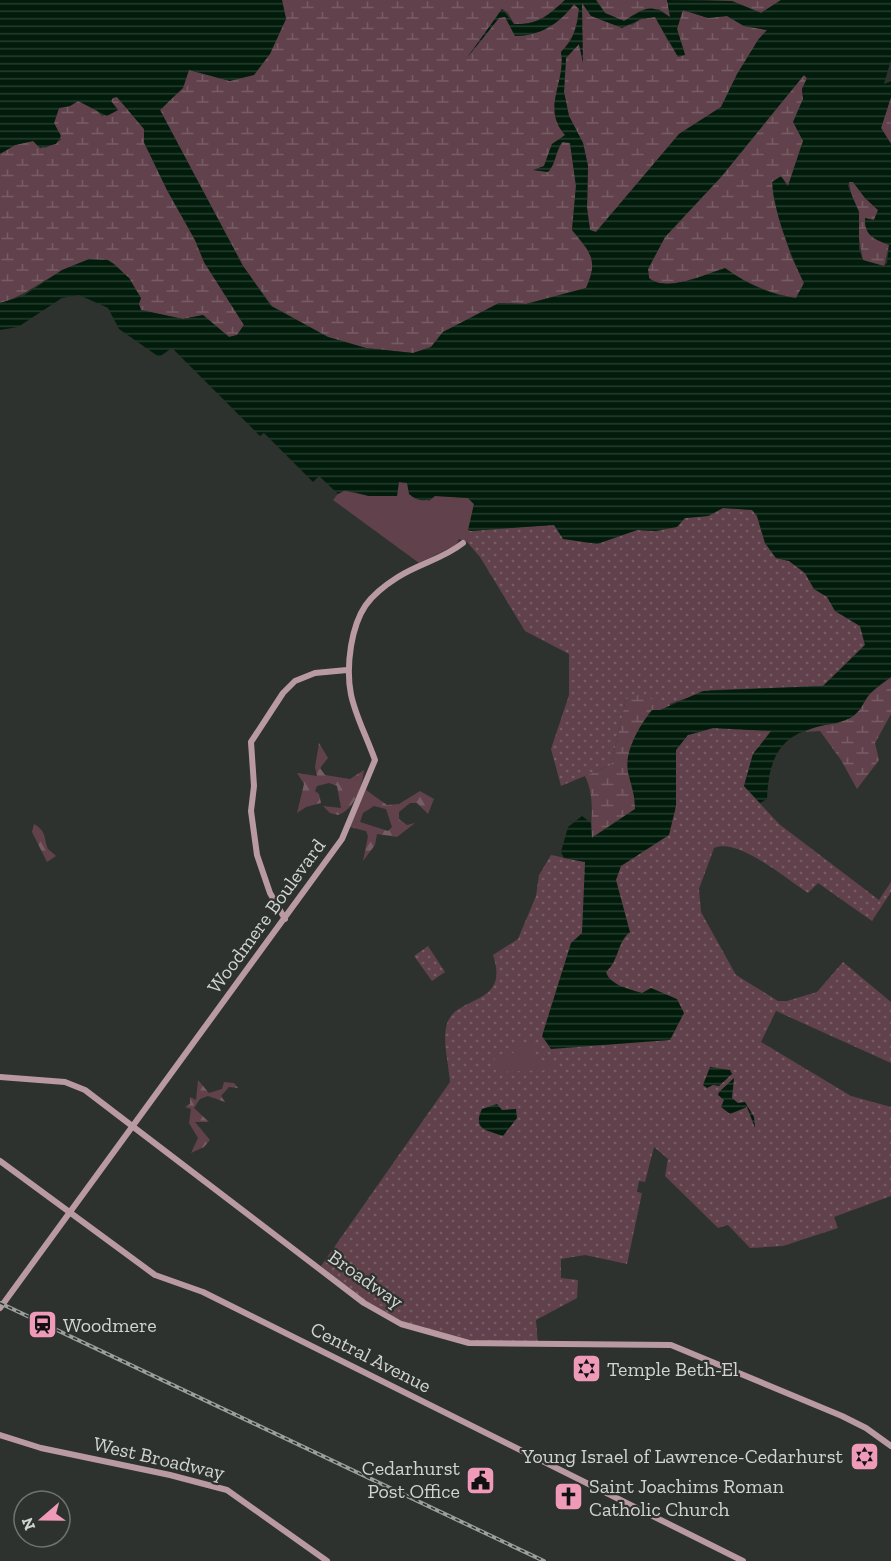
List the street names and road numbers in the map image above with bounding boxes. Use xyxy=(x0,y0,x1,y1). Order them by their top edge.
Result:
street label: Woodmere Boulevard xyxy=(202,834,330,998)
street label: Broadway xyxy=(324,1245,409,1314)
street label: Central Avenue xyxy=(307,1316,435,1398)
street label: West Broadway xyxy=(91,1431,228,1485)

